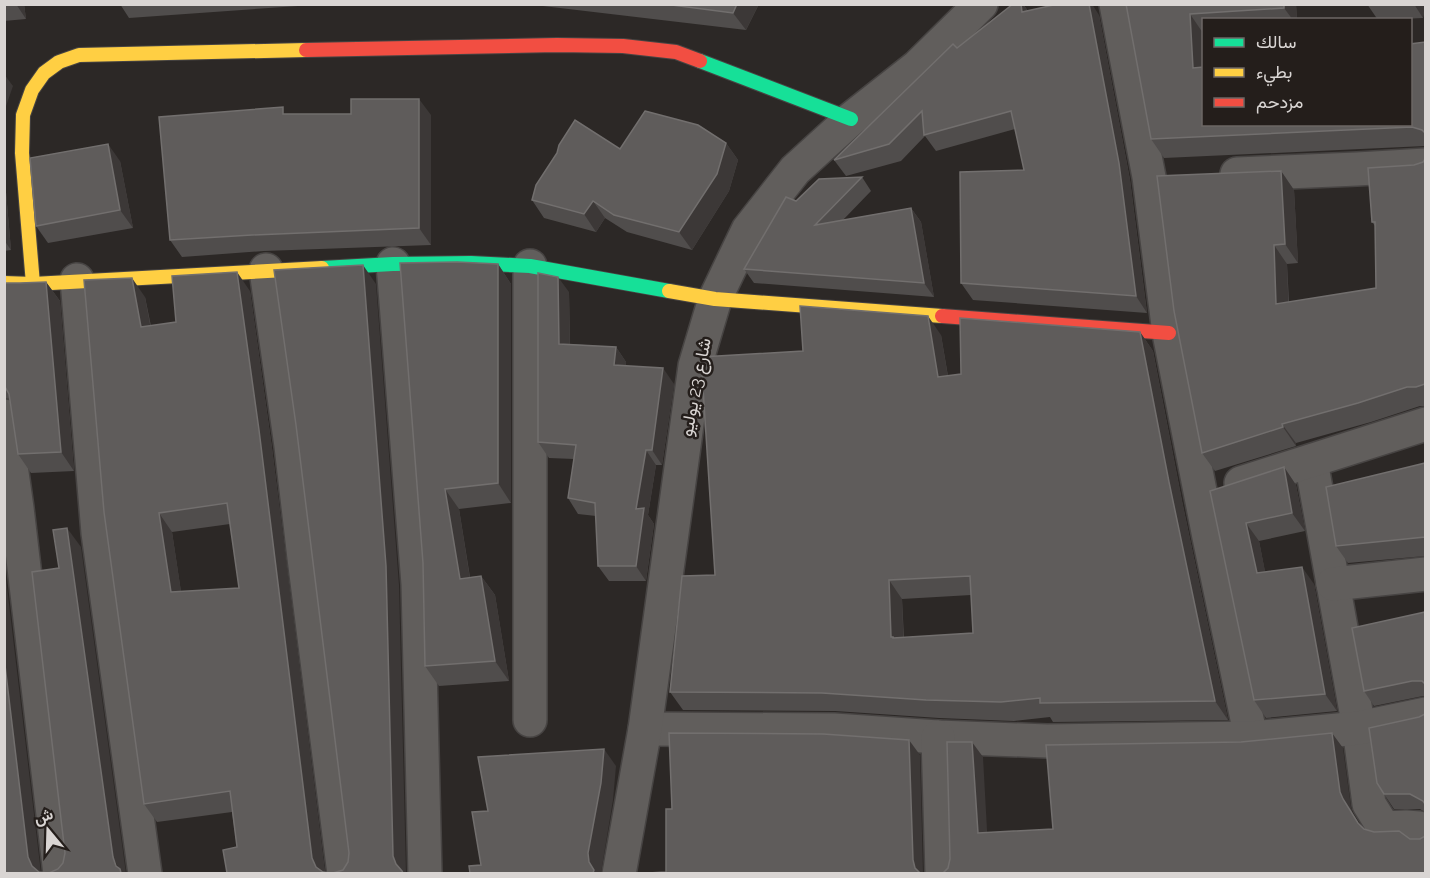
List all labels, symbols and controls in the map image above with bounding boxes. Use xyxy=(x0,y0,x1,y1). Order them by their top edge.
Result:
legend xyxy=(1202,18,1412,126)
text: سالك xyxy=(1256,31,1296,52)
text: بطيء xyxy=(1256,61,1292,87)
text: مزدحم xyxy=(1256,91,1303,114)
street label: شارع 23 يوليو xyxy=(675,336,717,438)
north arrow xyxy=(18,800,78,860)
text: ش xyxy=(31,804,55,828)

